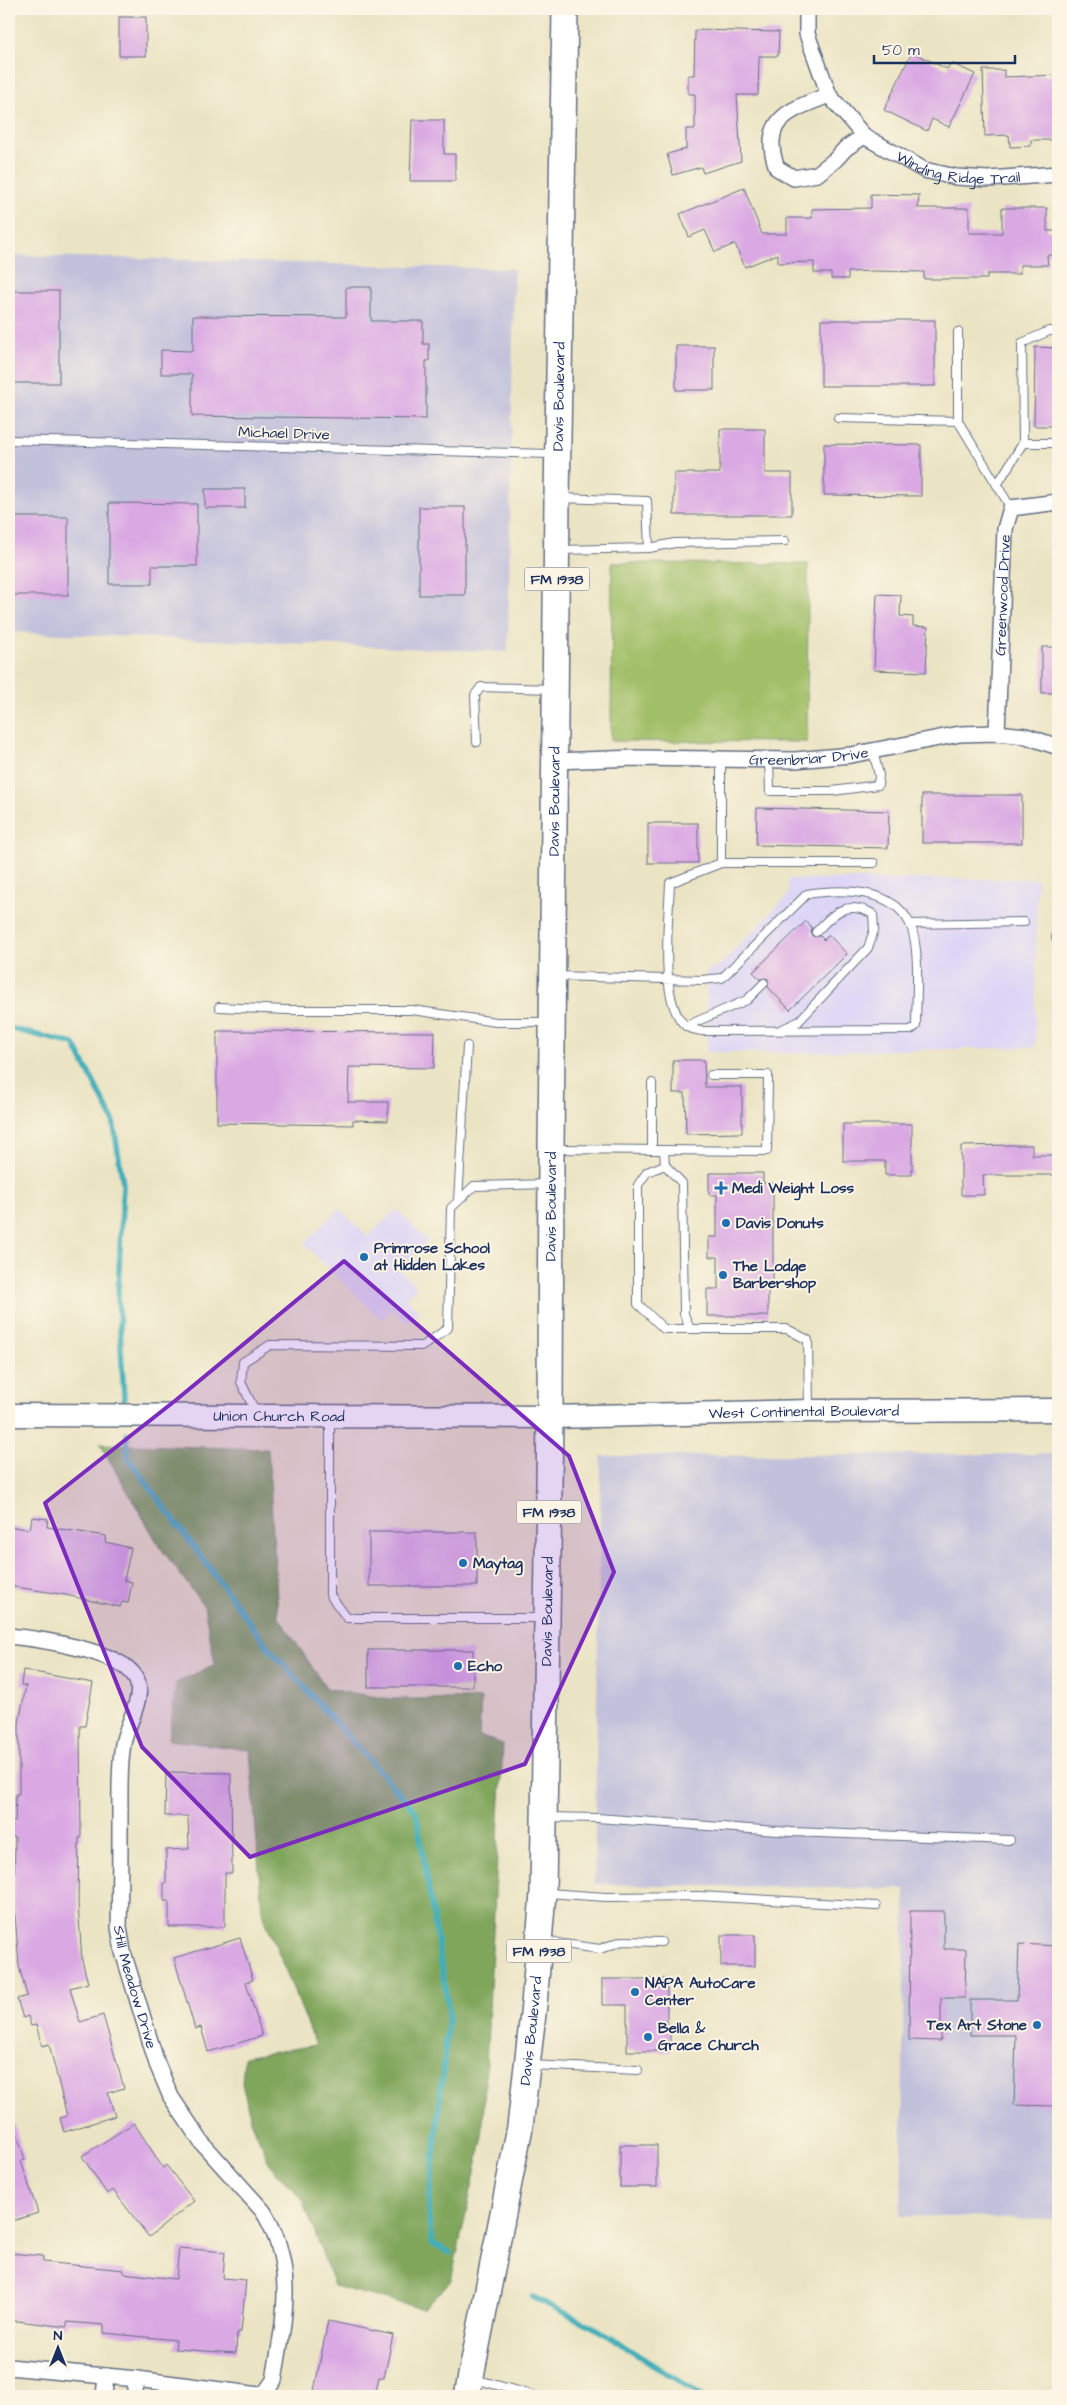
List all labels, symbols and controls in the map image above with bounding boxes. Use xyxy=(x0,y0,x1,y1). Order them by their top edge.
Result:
scale bar xyxy=(874,32,1016,64)
text: 50 m xyxy=(882,40,920,61)
street label: Winding Ridge Trail xyxy=(892,146,1021,190)
street label: Davis Boulevard xyxy=(548,341,571,451)
street label: Michael Drive xyxy=(238,421,330,446)
street label: Greenwood Drive xyxy=(990,534,1016,656)
road number: FM 1938 xyxy=(524,568,590,590)
street label: Greenbriar Drive xyxy=(749,742,870,771)
street label: Davis Boulevard xyxy=(544,746,566,856)
street label: Davis Boulevard xyxy=(541,1151,562,1261)
place label: Medi Weight Loss xyxy=(732,1178,855,1201)
marker: Medi Weight Loss xyxy=(714,1181,728,1195)
place label: Davis Donuts xyxy=(736,1213,824,1234)
marker: Davis Donuts xyxy=(720,1217,732,1229)
place label: Primrose School at Hidden Lakes xyxy=(373,1238,491,1276)
marker: Primrose School at Hidden Lakes xyxy=(358,1251,370,1263)
place label: The Lodge Barbershop xyxy=(732,1256,817,1294)
marker: The Lodge Barbershop xyxy=(717,1269,729,1281)
street label: West Continental Boulevard xyxy=(708,1401,900,1424)
street label: Union Church Road xyxy=(213,1406,345,1427)
road number: FM 1938 xyxy=(516,1500,582,1524)
place label: Maytag xyxy=(473,1553,523,1576)
street label: Davis Boulevard xyxy=(536,1556,559,1666)
marker: Maytag xyxy=(457,1557,469,1569)
place label: Echo xyxy=(468,1656,503,1677)
marker: Echo xyxy=(452,1660,464,1672)
street label: Still Meadow Drive xyxy=(108,1924,162,2051)
road number: FM 1938 xyxy=(506,1940,572,1962)
place label: NAPA AutoCare Center xyxy=(645,1973,756,2011)
street label: Davis Boulevard xyxy=(515,1975,547,2087)
marker: NAPA AutoCare Center xyxy=(629,1986,641,1998)
place label: Tex Art Stone xyxy=(926,2015,1027,2036)
place label: Bella & Grace Church xyxy=(658,2018,759,2056)
marker: Tex Art Stone xyxy=(1031,2019,1043,2031)
marker: Bella & Grace Church xyxy=(642,2031,654,2043)
north arrow xyxy=(32,2322,82,2372)
text: N xyxy=(54,2326,63,2346)

